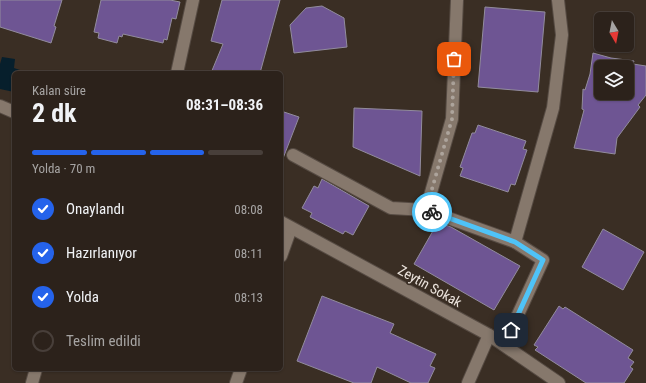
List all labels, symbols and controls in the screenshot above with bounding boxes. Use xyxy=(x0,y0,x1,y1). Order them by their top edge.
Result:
north arrow xyxy=(594,12,634,52)
map controls xyxy=(594,12,634,100)
pin xyxy=(437,42,471,76)
icon: bag xyxy=(443,48,465,70)
button: layers xyxy=(594,60,634,100)
text: Kalan süre xyxy=(32,83,86,98)
text: 08:31–08:36 xyxy=(186,96,263,114)
text: 2 dk xyxy=(32,98,76,128)
text: Yolda · 70 m xyxy=(32,161,95,176)
courier xyxy=(412,192,452,232)
icon: check xyxy=(32,198,54,220)
text: Onaylandı xyxy=(66,200,124,218)
icon: bike xyxy=(421,201,443,223)
text: 08:08 xyxy=(234,202,263,217)
icon: check xyxy=(32,242,54,264)
text: Hazırlanıyor xyxy=(66,244,137,262)
text: 08:11 xyxy=(234,246,263,261)
street label: Zeytin Sokak xyxy=(395,262,465,310)
icon: check xyxy=(32,286,54,308)
text: Yolda xyxy=(66,288,99,306)
text: 08:13 xyxy=(234,290,263,305)
pin xyxy=(494,313,528,347)
icon: home xyxy=(500,319,522,341)
text: Teslim edildi xyxy=(66,332,141,350)

